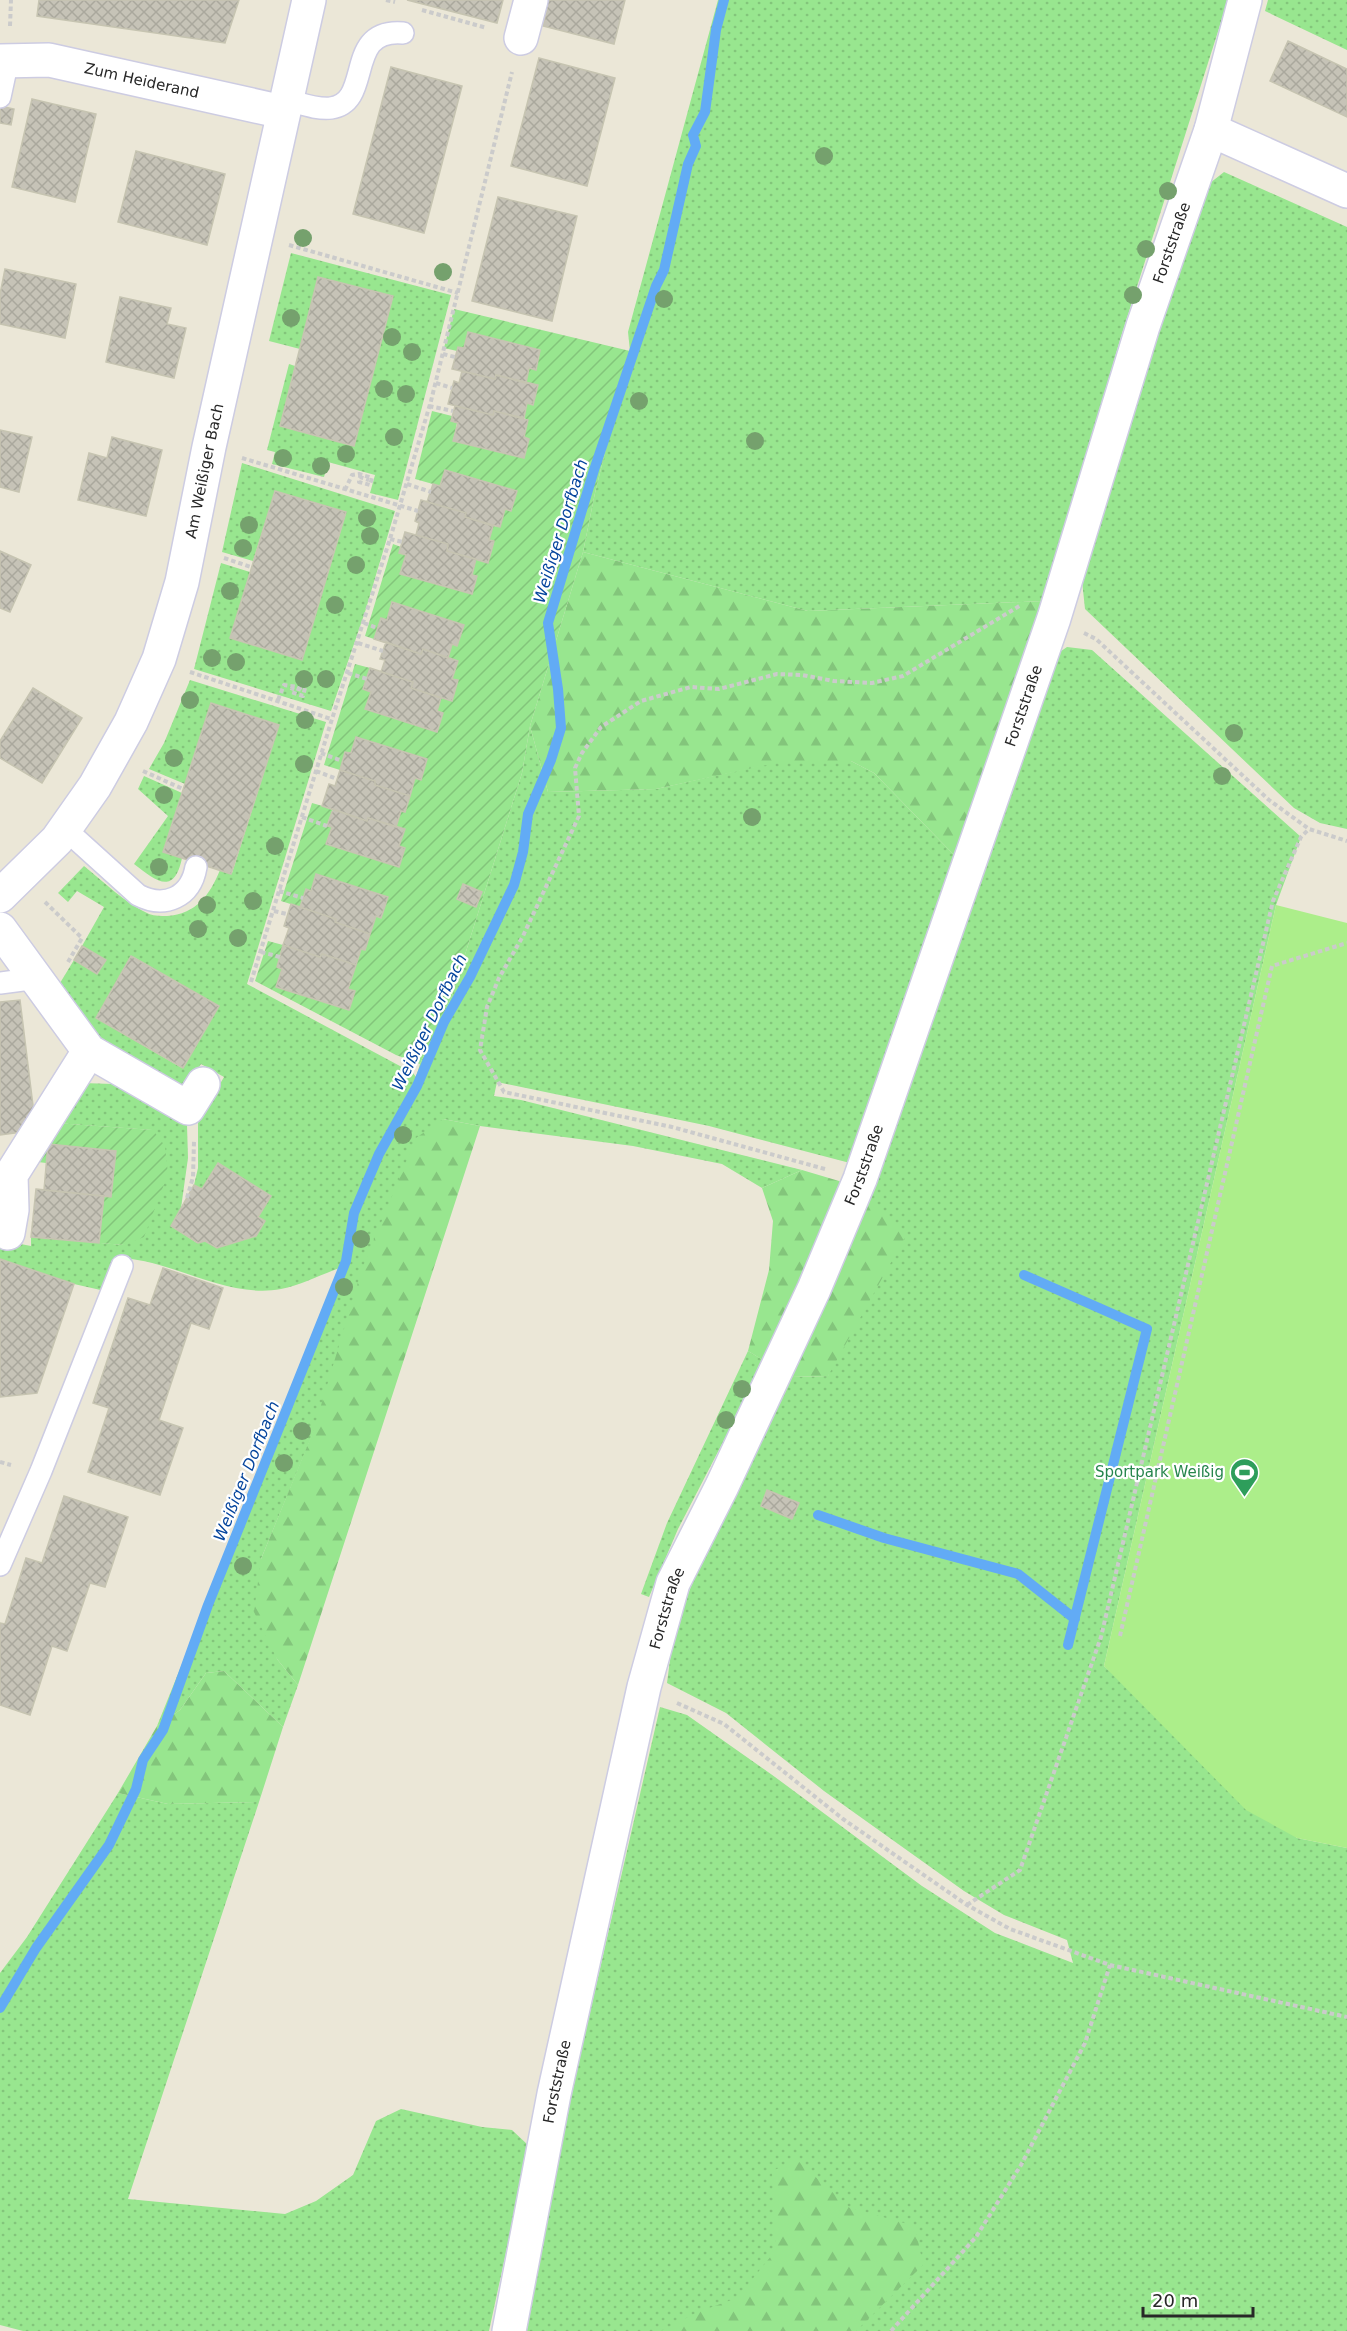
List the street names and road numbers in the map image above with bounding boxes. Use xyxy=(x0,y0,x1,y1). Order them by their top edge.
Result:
street label: Zum Heiderand xyxy=(83,59,201,102)
street label: Forststraße xyxy=(1149,200,1194,286)
street label: Am Weißiger Bach xyxy=(182,402,227,540)
street label: Forststraße xyxy=(1001,663,1046,749)
street label: Forststraße xyxy=(841,1122,887,1208)
street label: Forststraße xyxy=(646,1564,688,1651)
street label: Forststraße xyxy=(540,2038,575,2125)

